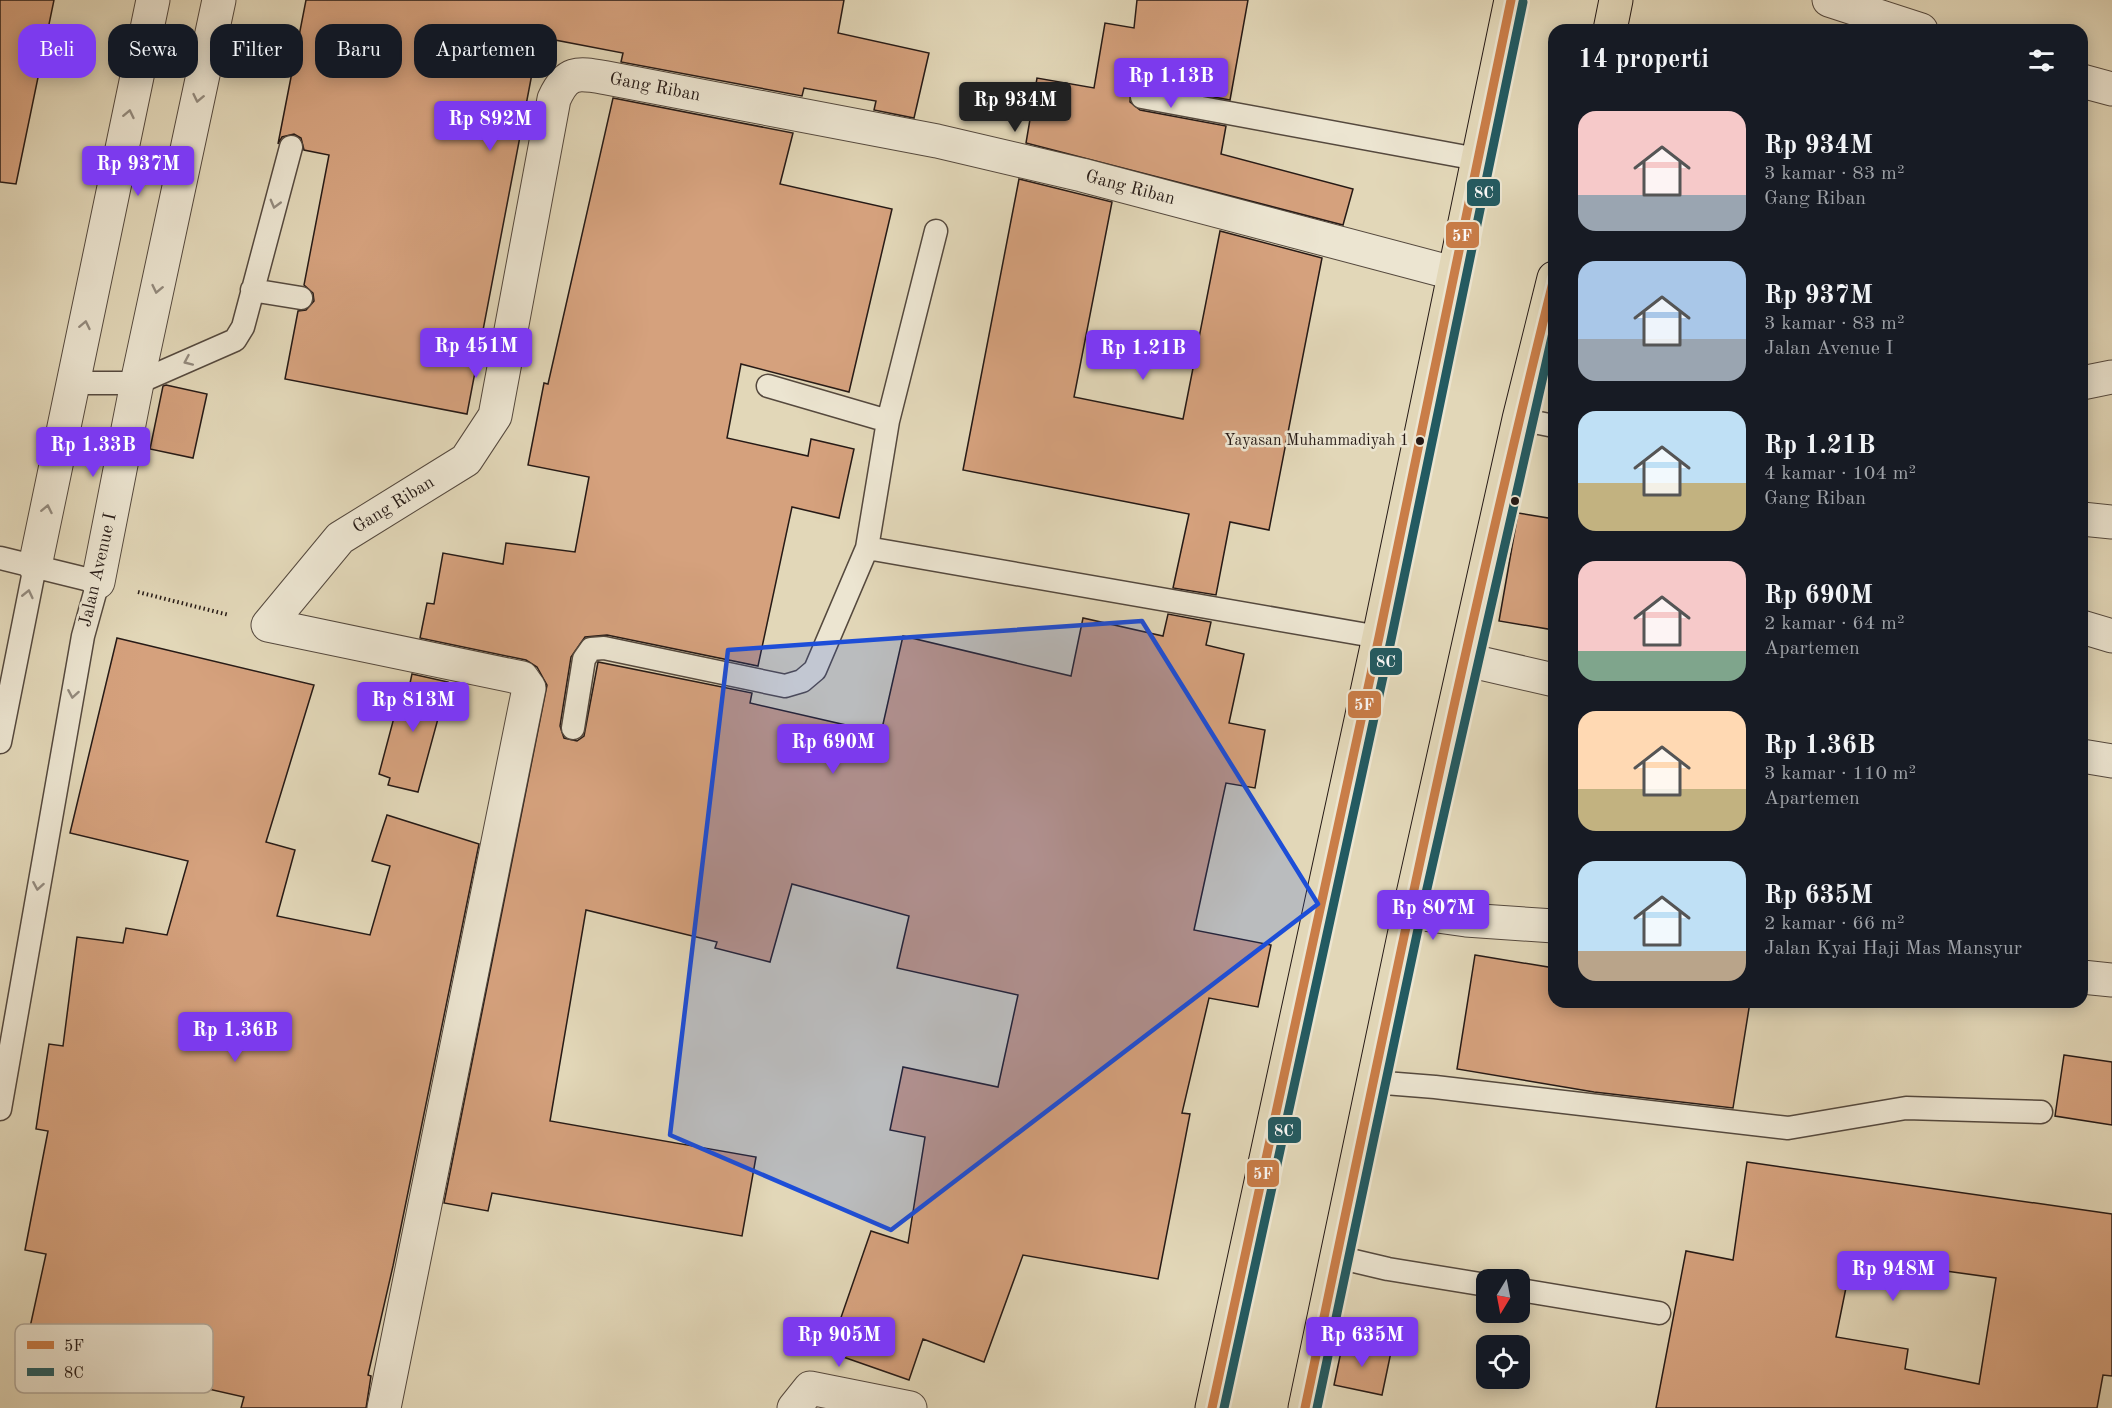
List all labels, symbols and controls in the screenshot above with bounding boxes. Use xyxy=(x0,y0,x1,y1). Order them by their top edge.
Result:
chip: Beli xyxy=(18,24,96,78)
chip: Sewa xyxy=(108,24,198,78)
chip: Filter xyxy=(210,24,303,78)
chip: Baru xyxy=(315,24,402,78)
chip: Apartemen xyxy=(414,24,557,78)
icon: filters xyxy=(2025,44,2058,77)
text: 14 properti xyxy=(1578,47,1709,73)
pin: Rp 1.13B xyxy=(1109,58,1233,109)
text: Rp 1.13B xyxy=(1128,67,1214,87)
street label: Gang Riban xyxy=(608,70,702,105)
pin: Rp 934M xyxy=(960,82,1070,133)
text: Rp 934M xyxy=(973,91,1057,111)
one-way arrow xyxy=(192,93,205,103)
pin: Rp 892M xyxy=(435,101,545,152)
one-way arrow xyxy=(122,109,135,119)
text: Rp 892M xyxy=(448,110,532,130)
text: Rp 934M xyxy=(1764,133,1873,159)
icon: home xyxy=(1626,135,1698,207)
pin: Rp 937M xyxy=(83,146,193,197)
text: Rp 937M xyxy=(96,155,180,175)
text: 3 kamar · 83 m² xyxy=(1764,164,1905,184)
street label: Gang Riban xyxy=(1083,167,1177,208)
line badge: 8C xyxy=(1466,178,1501,207)
text: 8C xyxy=(1474,186,1494,202)
text: Gang Riban xyxy=(1764,189,1866,209)
one-way arrow xyxy=(270,198,283,208)
line badge: 5F xyxy=(1445,221,1480,249)
text: 5F xyxy=(1452,229,1472,245)
text: Rp 937M xyxy=(1764,283,1873,309)
one-way arrow xyxy=(151,284,164,294)
icon: home xyxy=(1626,285,1698,357)
text: 3 kamar · 83 m² xyxy=(1764,314,1905,334)
one-way arrow xyxy=(78,321,91,331)
pin: Rp 451M xyxy=(421,328,531,379)
pin: Rp 1.21B xyxy=(1081,330,1205,381)
text: Rp 451M xyxy=(434,337,518,357)
text: Rp 1.21B xyxy=(1100,339,1186,359)
text: Jalan Avenue I xyxy=(1764,339,1893,359)
one-way arrow xyxy=(183,354,194,366)
pin: Rp 1.33B xyxy=(31,427,155,478)
place label: Yayasan Muhammadiyah 1 xyxy=(1224,433,1409,449)
text: Rp 1.21B xyxy=(1764,433,1875,459)
marker: Yayasan Muhammadiyah 1 xyxy=(1414,435,1426,447)
icon: home xyxy=(1626,435,1698,507)
text: Rp 1.33B xyxy=(50,436,136,456)
text: 4 kamar · 104 m² xyxy=(1764,464,1916,484)
street label: Gang Riban xyxy=(350,473,438,537)
text: Gang Riban xyxy=(1764,489,1866,509)
unlabelled marker xyxy=(1509,495,1521,507)
one-way arrow xyxy=(40,505,53,515)
street label: Jalan Avenue I xyxy=(76,511,120,629)
text: Rp 690M xyxy=(1764,583,1873,609)
icon: home xyxy=(1626,585,1698,657)
one-way arrow xyxy=(21,589,34,599)
text: 2 kamar · 64 m² xyxy=(1764,614,1905,634)
text: Apartemen xyxy=(1764,639,1860,659)
line badge: 8C xyxy=(1369,647,1403,676)
text: 8C xyxy=(1376,655,1396,671)
pin: Rp 813M xyxy=(358,682,468,733)
one-way arrow xyxy=(67,689,79,699)
line badge: 5F xyxy=(1347,690,1382,719)
text: Rp 813M xyxy=(371,691,455,711)
text: 5F xyxy=(1354,698,1374,714)
pin: Rp 690M xyxy=(778,724,888,775)
text: Rp 690M xyxy=(791,733,875,753)
text: Rp 1.36B xyxy=(1764,733,1875,759)
icon: home xyxy=(1626,735,1698,807)
text: 3 kamar · 110 m² xyxy=(1764,764,1916,784)
text: Apartemen xyxy=(1764,789,1860,809)
one-way arrow xyxy=(32,881,45,891)
text: Rp 635M xyxy=(1764,883,1873,909)
icon: home xyxy=(1626,885,1698,957)
pin: Rp 807M xyxy=(1378,890,1488,941)
text: Rp 807M xyxy=(1391,899,1475,919)
text: 2 kamar · 66 m² xyxy=(1764,914,1905,934)
text: Jalan Kyai Haji Mas Mansyur xyxy=(1764,939,2022,959)
pin: Rp 1.36B xyxy=(173,1012,297,1063)
text: Rp 1.36B xyxy=(192,1021,278,1041)
line badge: 8C xyxy=(1267,1116,1302,1144)
text: 8C xyxy=(1274,1124,1294,1140)
line badge: 5F xyxy=(1246,1159,1280,1188)
text: 5F xyxy=(1253,1167,1273,1183)
pin: Rp 948M xyxy=(1838,1251,1948,1302)
text: Rp 948M xyxy=(1851,1260,1935,1280)
north arrow xyxy=(1476,1269,1530,1323)
map controls xyxy=(1476,1269,1530,1389)
pin: Rp 905M xyxy=(784,1317,894,1368)
pin: Rp 635M xyxy=(1307,1317,1417,1368)
legend xyxy=(15,1324,213,1393)
text: Rp 905M xyxy=(797,1326,881,1346)
text: Rp 635M xyxy=(1320,1326,1404,1346)
button: locate xyxy=(1476,1335,1530,1389)
text: 5F xyxy=(64,1339,84,1355)
text: 8C xyxy=(64,1366,84,1382)

